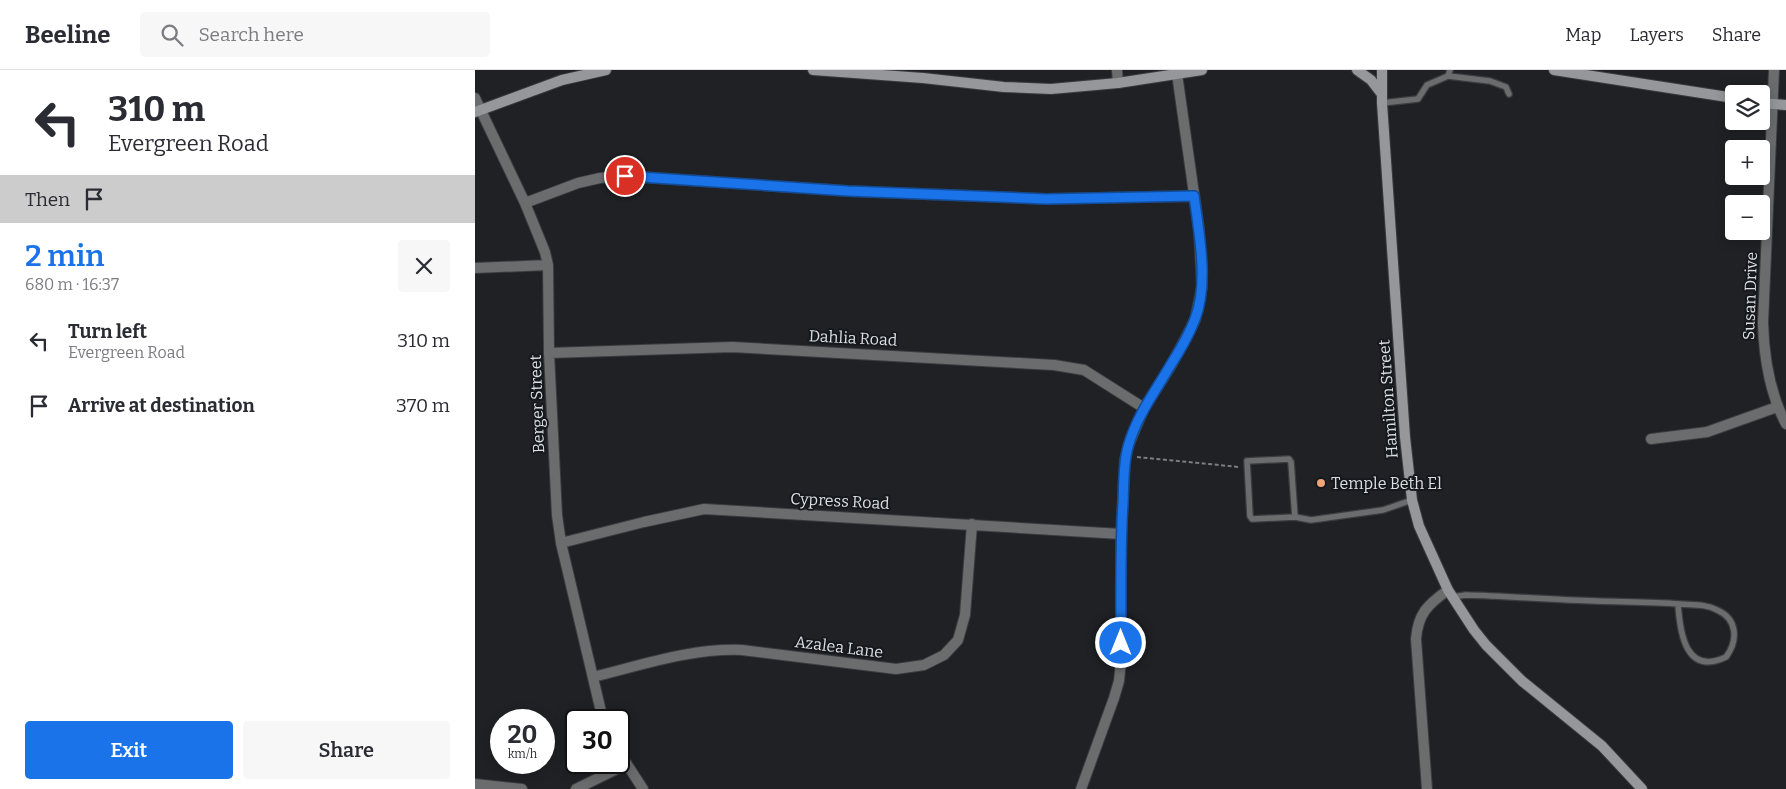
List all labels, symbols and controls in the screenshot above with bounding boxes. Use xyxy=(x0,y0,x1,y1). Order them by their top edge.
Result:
search box xyxy=(140,12,490,57)
text: Beeline xyxy=(25,21,110,49)
icon: search xyxy=(158,21,186,49)
text: Search here xyxy=(198,23,304,46)
text: Map xyxy=(1565,24,1601,46)
text: Layers xyxy=(1629,24,1684,46)
text: Share xyxy=(1712,24,1761,46)
map controls xyxy=(1725,85,1770,240)
button: layers xyxy=(1725,85,1770,130)
text: 310 m xyxy=(108,88,205,130)
icon: left xyxy=(25,90,90,155)
text: Evergreen Road xyxy=(108,130,269,157)
button: + xyxy=(1725,140,1770,185)
pin xyxy=(604,155,646,197)
icon: arrive xyxy=(611,162,639,190)
icon: arrive xyxy=(80,185,108,213)
text: Then xyxy=(25,188,70,211)
button: − xyxy=(1725,195,1770,240)
text: 2 min xyxy=(25,238,104,274)
button: close xyxy=(398,240,450,292)
street label: Susan Drive xyxy=(1739,251,1761,341)
text: 680 m · 16:37 xyxy=(25,275,119,294)
text: Turn left xyxy=(68,320,147,343)
street label: Dahlia Road xyxy=(808,326,898,350)
icon: left xyxy=(25,327,53,355)
text: 310 m xyxy=(397,329,450,352)
street label: Hamilton Street xyxy=(1374,339,1402,459)
text: Evergreen Road xyxy=(68,343,185,362)
street label: Berger Street xyxy=(526,354,548,454)
icon: arrive xyxy=(25,392,53,420)
text: Arrive at destination xyxy=(68,394,255,417)
text: 370 m xyxy=(396,394,450,417)
place label: Temple Beth El xyxy=(1331,474,1442,493)
marker: Temple Beth El xyxy=(1315,477,1327,489)
street label: Cypress Road xyxy=(790,489,891,513)
position arrow xyxy=(1094,616,1146,668)
street label: Azalea Lane xyxy=(794,632,884,662)
speed limit sign: 30 xyxy=(565,709,630,774)
text: 20 xyxy=(508,720,537,750)
button: Exit xyxy=(25,721,233,779)
button: Share xyxy=(243,721,450,779)
text: km/h xyxy=(508,747,537,761)

